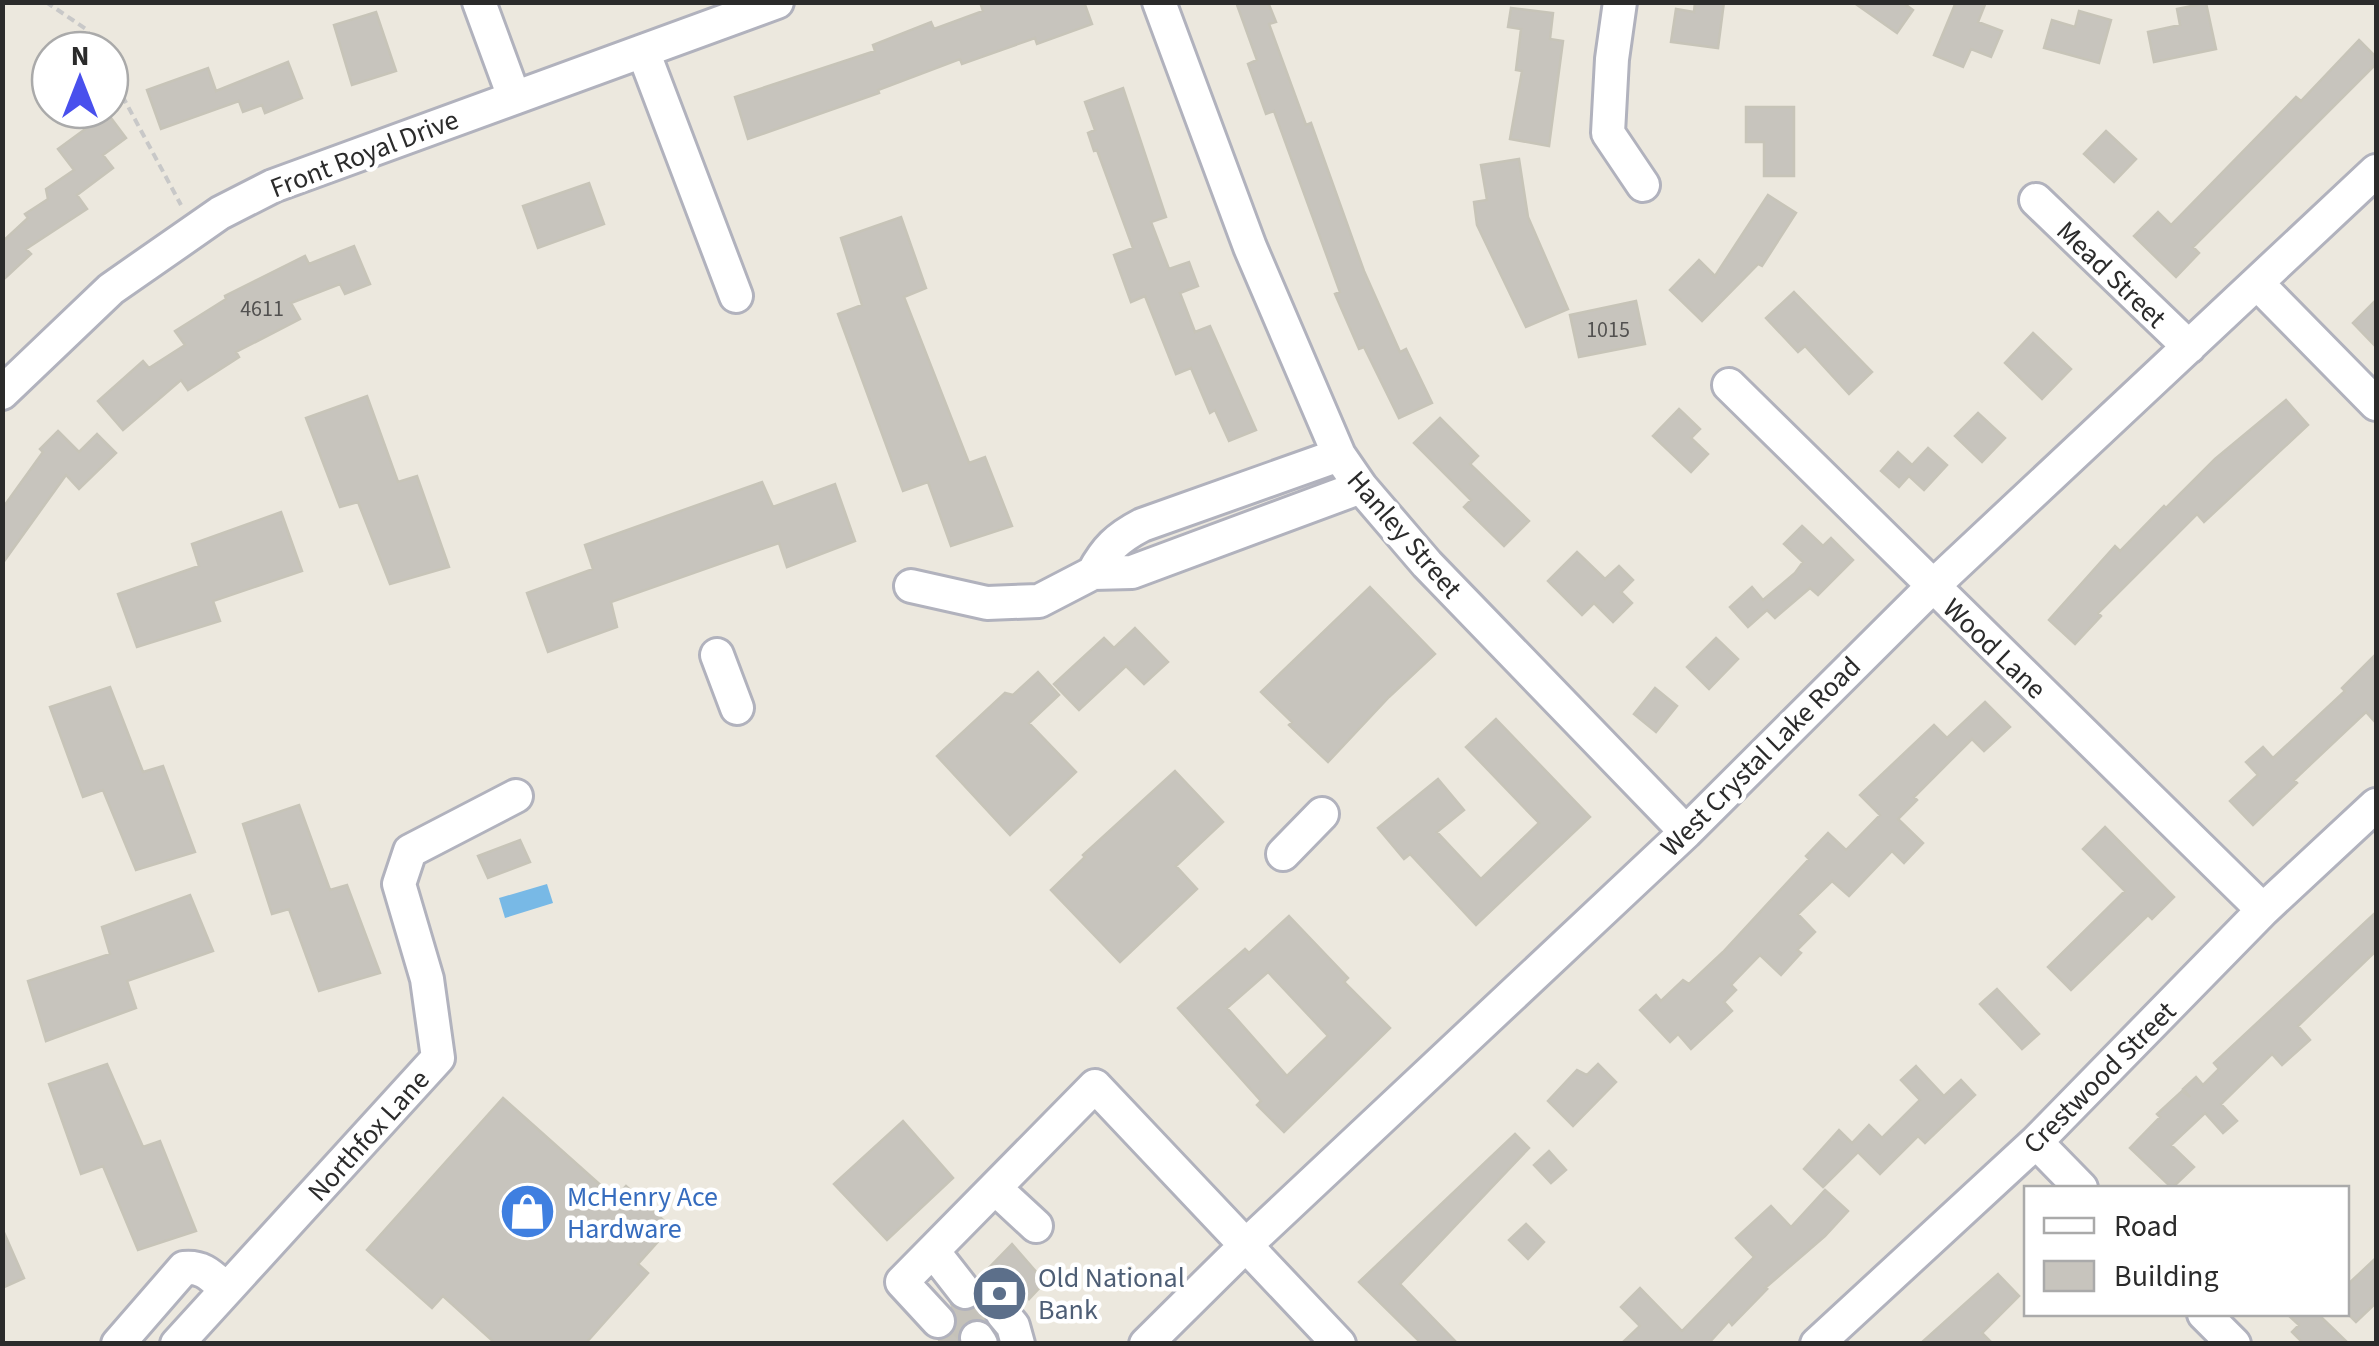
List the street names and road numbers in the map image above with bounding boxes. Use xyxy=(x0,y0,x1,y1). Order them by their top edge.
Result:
street label: Front Royal Drive xyxy=(264,100,464,208)
street label: Mead Street xyxy=(2047,212,2176,338)
street label: Hanley Street xyxy=(1337,462,1471,608)
street label: Wood Lane xyxy=(1933,589,2055,708)
street label: West Crystal Lake Road xyxy=(1651,647,1870,866)
street label: Crestwood Street xyxy=(2014,992,2186,1163)
street label: Northfox Lane xyxy=(299,1061,439,1210)

